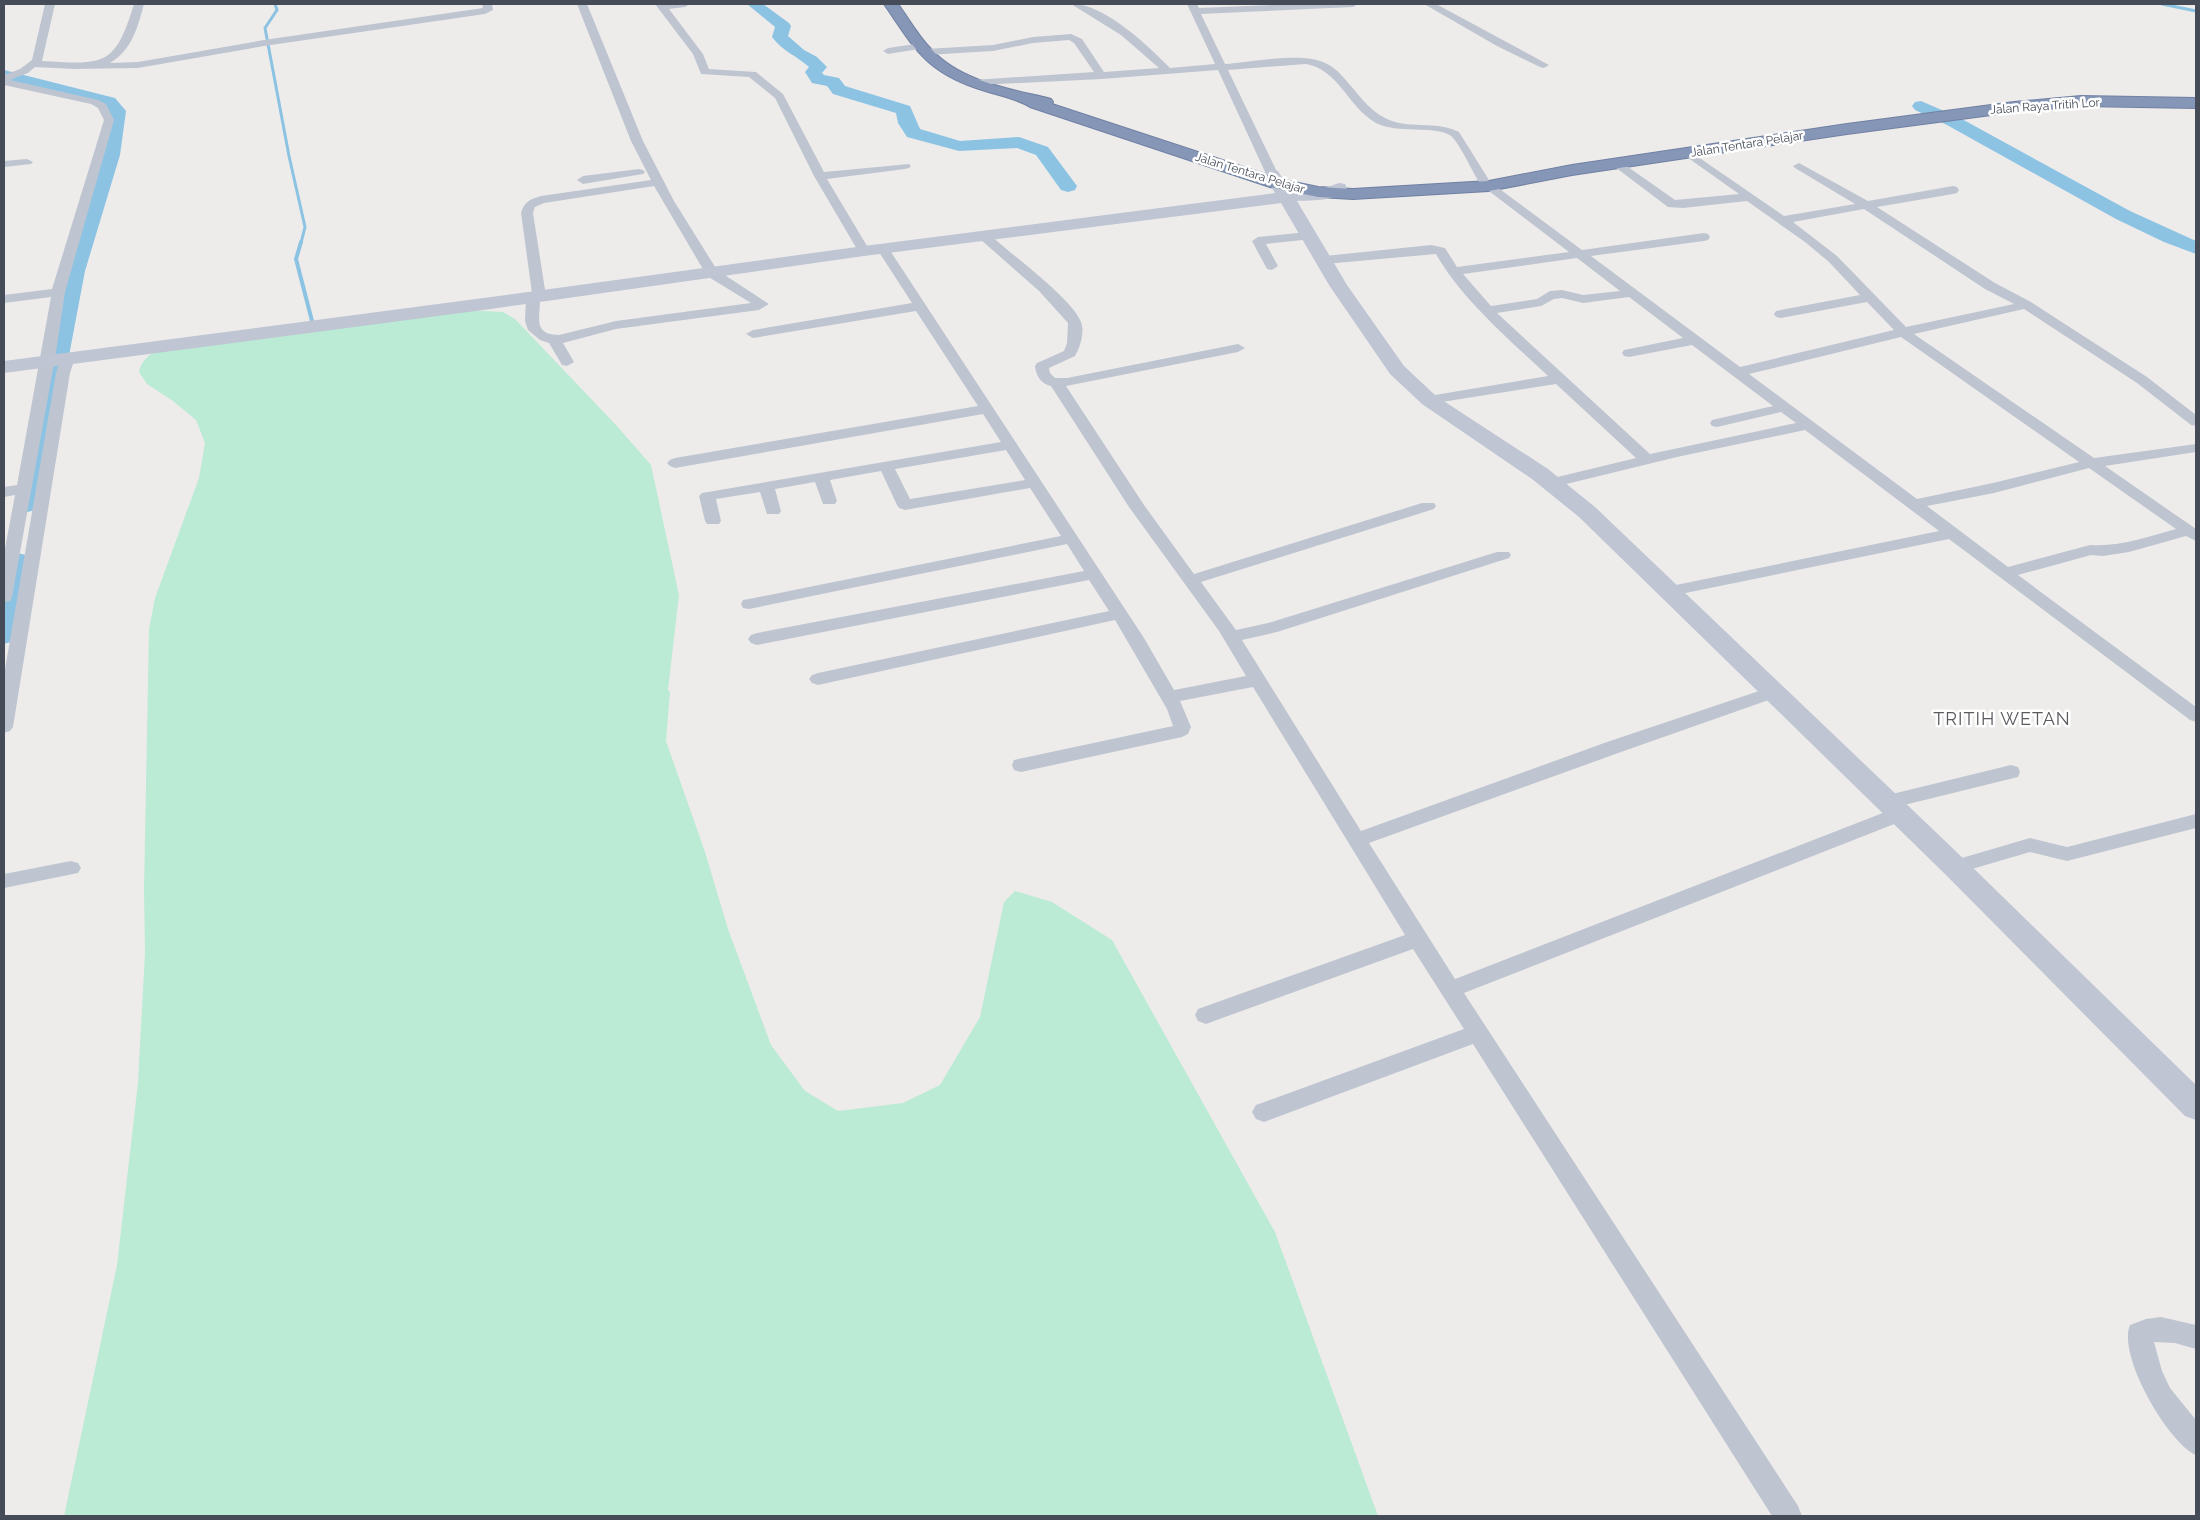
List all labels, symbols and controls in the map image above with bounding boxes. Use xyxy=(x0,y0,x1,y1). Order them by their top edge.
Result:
street label: Jalan Raya Tritih Lor xyxy=(1990,95,2101,117)
street label: Jalan Tentara Pelajar xyxy=(1690,128,1805,160)
street label: Jalan Tentara Pelajar xyxy=(1194,150,1307,197)
district label: TRITIH WETAN xyxy=(1933,708,2071,729)

